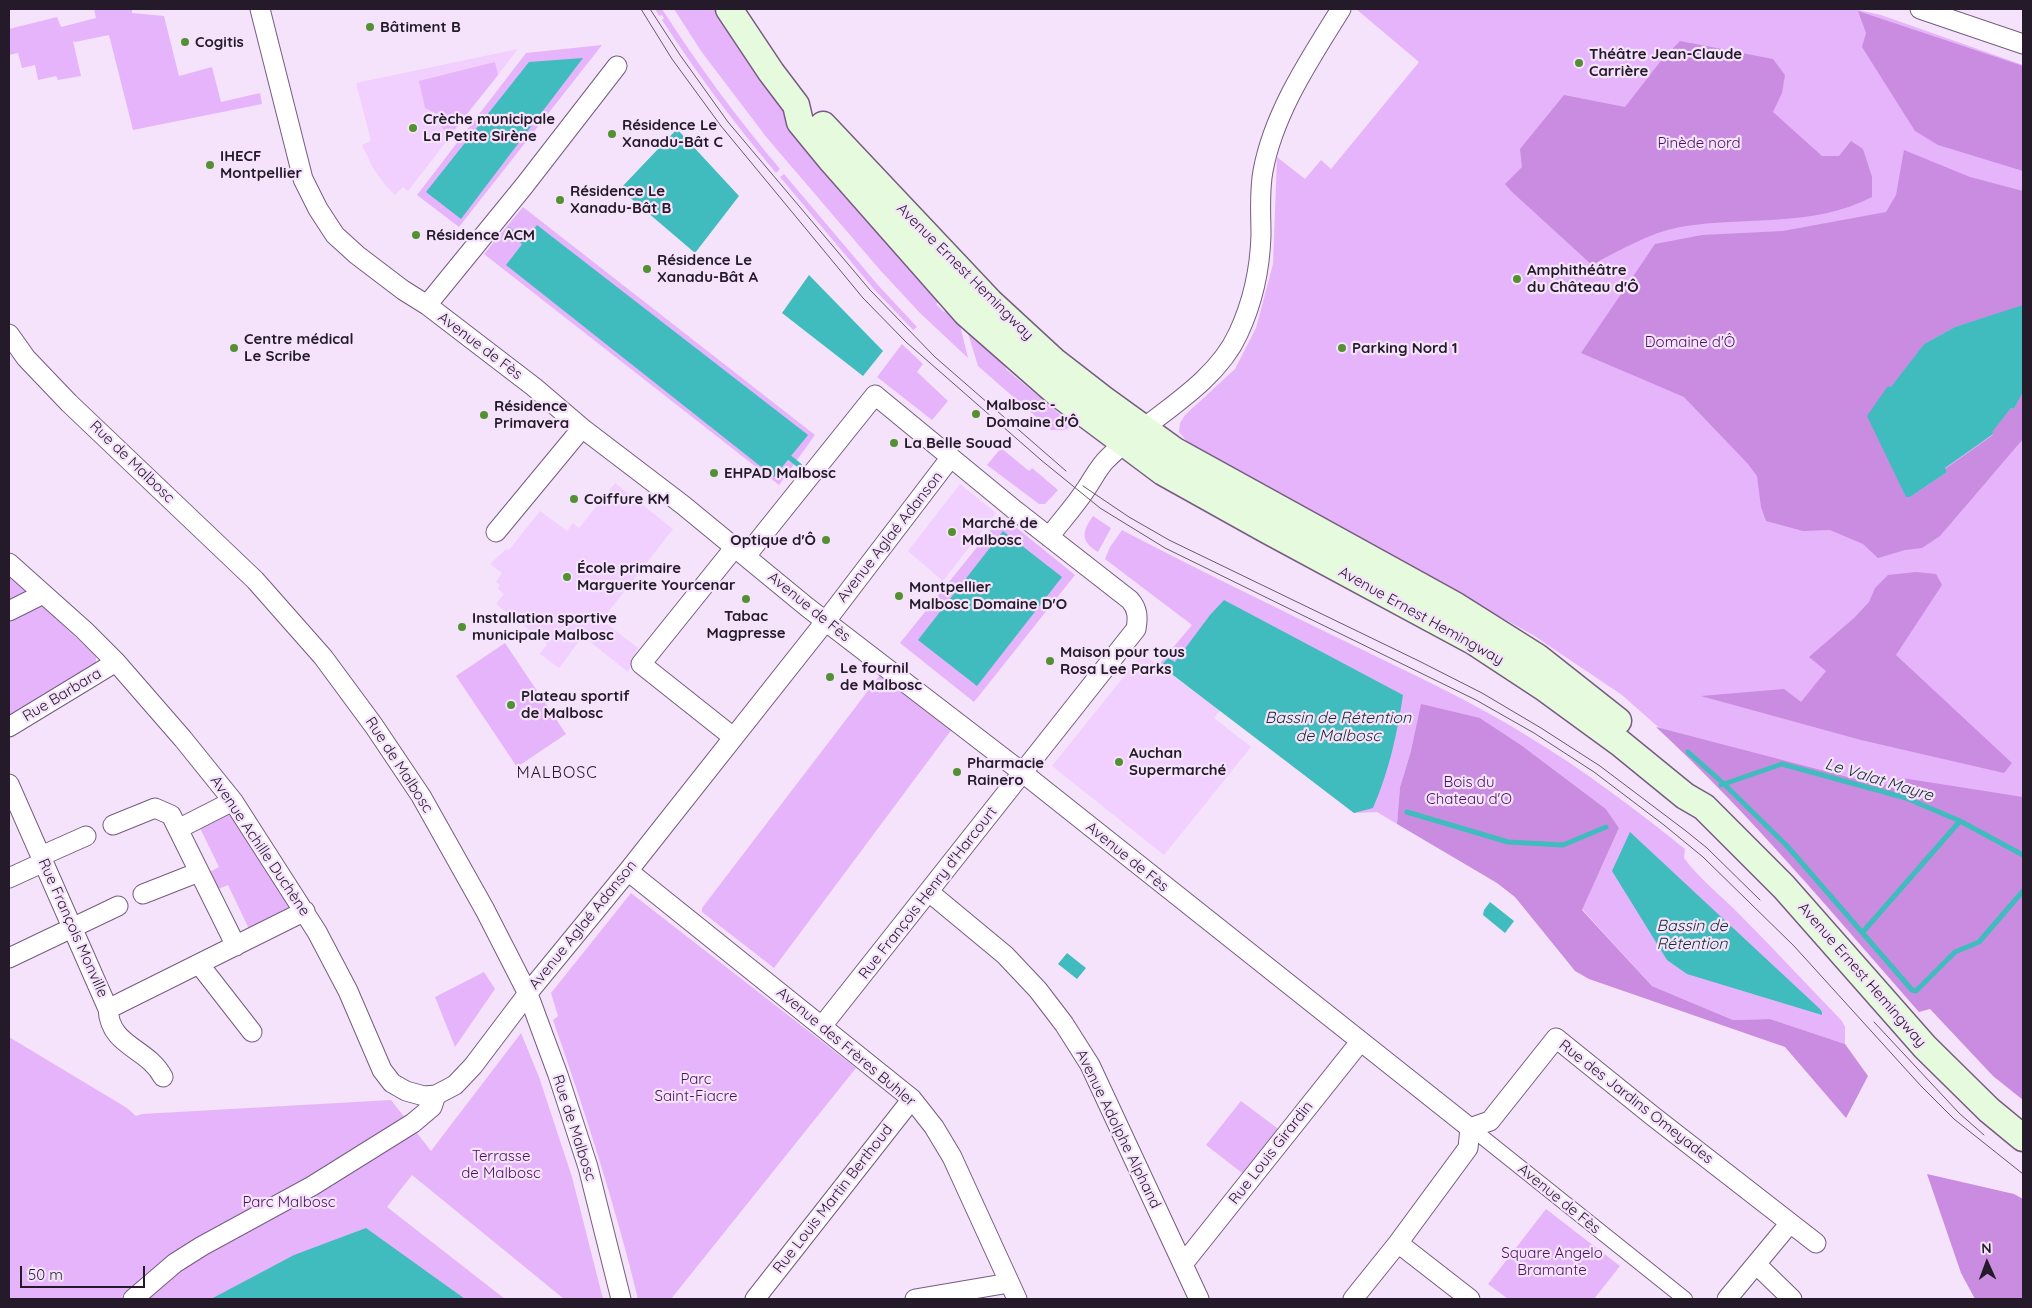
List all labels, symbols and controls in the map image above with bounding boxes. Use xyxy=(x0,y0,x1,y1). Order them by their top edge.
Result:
place label: Bâtiment B xyxy=(380,18,461,36)
marker: Bâtiment B xyxy=(364,21,376,33)
place label: Cogitis xyxy=(195,33,244,51)
marker: Cogitis xyxy=(179,36,191,48)
place label: Théâtre Jean-Claude Carrière xyxy=(1589,45,1742,80)
marker: Théâtre Jean-Claude Carrière xyxy=(1573,57,1585,69)
place label: Crèche municipale La Petite Sirène xyxy=(423,110,555,145)
place label: Résidence Le Xanadu-Bât C xyxy=(622,116,723,151)
marker: Crèche municipale La Petite Sirène xyxy=(407,122,419,134)
marker: Résidence Le Xanadu-Bât C xyxy=(606,128,618,140)
park label: Pinède nord xyxy=(1657,134,1741,152)
place label: IHECF Montpellier xyxy=(220,147,302,182)
marker: IHECF Montpellier xyxy=(204,159,216,171)
place label: Résidence Le Xanadu-Bât B xyxy=(570,182,671,217)
marker: Résidence Le Xanadu-Bât B xyxy=(554,194,566,206)
street label: Avenue Ernest Hemingway xyxy=(893,200,1037,344)
place label: Résidence ACM xyxy=(426,226,535,244)
marker: Résidence ACM xyxy=(410,229,422,241)
place label: Résidence Le Xanadu-Bât A xyxy=(657,251,758,286)
place label: Amphithéâtre du Château d'Ô xyxy=(1527,261,1639,296)
marker: Résidence Le Xanadu-Bât A xyxy=(641,263,653,275)
marker: Amphithéâtre du Château d'Ô xyxy=(1511,273,1523,285)
street label: Avenue de Fès xyxy=(434,308,526,384)
place label: Centre médical Le Scribe xyxy=(244,330,353,365)
park label: Domaine d'Ô xyxy=(1645,333,1735,351)
place label: Parking Nord 1 xyxy=(1352,339,1458,357)
marker: Centre médical Le Scribe xyxy=(228,342,240,354)
marker: Parking Nord 1 xyxy=(1336,342,1348,354)
place label: Malbosc - Domaine d'Ô xyxy=(986,396,1079,431)
place label: Résidence Primavera xyxy=(494,397,569,432)
marker: Malbosc - Domaine d'Ô xyxy=(970,408,982,420)
marker: Résidence Primavera xyxy=(478,409,490,421)
street label: Rue de Malbosc xyxy=(86,417,178,507)
place label: La Belle Souad xyxy=(904,434,1012,452)
marker: La Belle Souad xyxy=(888,437,900,449)
place label: EHPAD Malbosc xyxy=(724,464,836,482)
marker: EHPAD Malbosc xyxy=(708,467,720,479)
street label: Avenue Aglaé Adanson xyxy=(833,468,947,606)
place label: Coiffure KM xyxy=(584,490,670,508)
marker: Coiffure KM xyxy=(568,493,580,505)
place label: Marché de Malbosc xyxy=(962,514,1038,549)
marker: Marché de Malbosc xyxy=(946,526,958,538)
place label: Optique d'Ô xyxy=(730,531,816,549)
marker: Optique d'Ô xyxy=(820,534,832,546)
place label: École primaire Marguerite Yourcenar xyxy=(577,559,735,594)
street label: Avenue Ernest Hemingway xyxy=(1335,563,1507,669)
street label: Avenue de Fès xyxy=(764,568,854,646)
marker: École primaire Marguerite Yourcenar xyxy=(561,571,573,583)
place label: Montpellier Malbosc Domaine D'O xyxy=(909,578,1067,613)
marker: Montpellier Malbosc Domaine D'O xyxy=(893,590,905,602)
marker: Tabac Magpresse xyxy=(740,593,752,605)
place label: Tabac Magpresse xyxy=(706,607,786,642)
place label: Installation sportive municipale Malbosc xyxy=(472,609,617,644)
marker: Installation sportive municipale Malbosc xyxy=(456,621,468,633)
place label: Maison pour tous Rosa Lee Parks xyxy=(1060,643,1185,678)
marker: Maison pour tous Rosa Lee Parks xyxy=(1044,655,1056,667)
place label: Le fournil de Malbosc xyxy=(840,659,922,694)
street label: Rue Barbara xyxy=(19,664,105,726)
marker: Le fournil de Malbosc xyxy=(824,671,836,683)
place label: Plateau sportif de Malbosc xyxy=(521,687,630,722)
marker: Plateau sportif de Malbosc xyxy=(505,699,517,711)
water label: Bassin de Rétention de Malbosc xyxy=(1265,708,1411,746)
street label: Rue de Malbosc xyxy=(361,714,437,816)
place label: Auchan Supermarché xyxy=(1129,744,1226,779)
place label: Pharmacie Rainero xyxy=(967,754,1044,789)
water label: Le Valat Mayre xyxy=(1823,754,1935,806)
marker: Auchan Supermarché xyxy=(1113,756,1125,768)
district label: MALBOSC xyxy=(516,763,598,783)
marker: Pharmacie Rainero xyxy=(951,766,963,778)
street label: Avenue Achille Duchène xyxy=(206,773,314,919)
park label: Bois du Chateau d'O xyxy=(1426,773,1512,808)
street label: Rue François Henry d'Harcourt xyxy=(855,803,1001,983)
street label: Avenue de Fès xyxy=(1082,818,1172,896)
street label: Rue François Monville xyxy=(34,856,112,1000)
street label: Avenue Aglaé Adanson xyxy=(525,857,641,993)
street label: Avenue Ernest Hemingway xyxy=(1794,899,1930,1051)
water label: Bassin de Rétention xyxy=(1656,916,1728,954)
street label: Avenue des Frères Buhler xyxy=(773,984,919,1110)
street label: Rue des Jardins Omeyades xyxy=(1555,1036,1717,1168)
street label: Avenue Adolphe Alphand xyxy=(1072,1047,1164,1211)
park label: Parc Saint-Fiacre xyxy=(655,1070,737,1105)
street label: Rue de Malbosc xyxy=(548,1073,600,1183)
street label: Rue Louis Girardin xyxy=(1225,1098,1317,1208)
street label: Rue Louis Martin Berthoud xyxy=(769,1121,897,1277)
park label: Terrasse de Malbosc xyxy=(461,1147,541,1182)
street label: Avenue de Fès xyxy=(1514,1160,1604,1238)
park label: Parc Malbosc xyxy=(242,1193,336,1211)
north arrow xyxy=(1962,1238,2012,1288)
text: N xyxy=(1981,1239,1992,1257)
park label: Square Angelo Bramante xyxy=(1501,1244,1603,1279)
scale bar xyxy=(22,1256,148,1288)
text: 50 m xyxy=(28,1265,63,1284)

